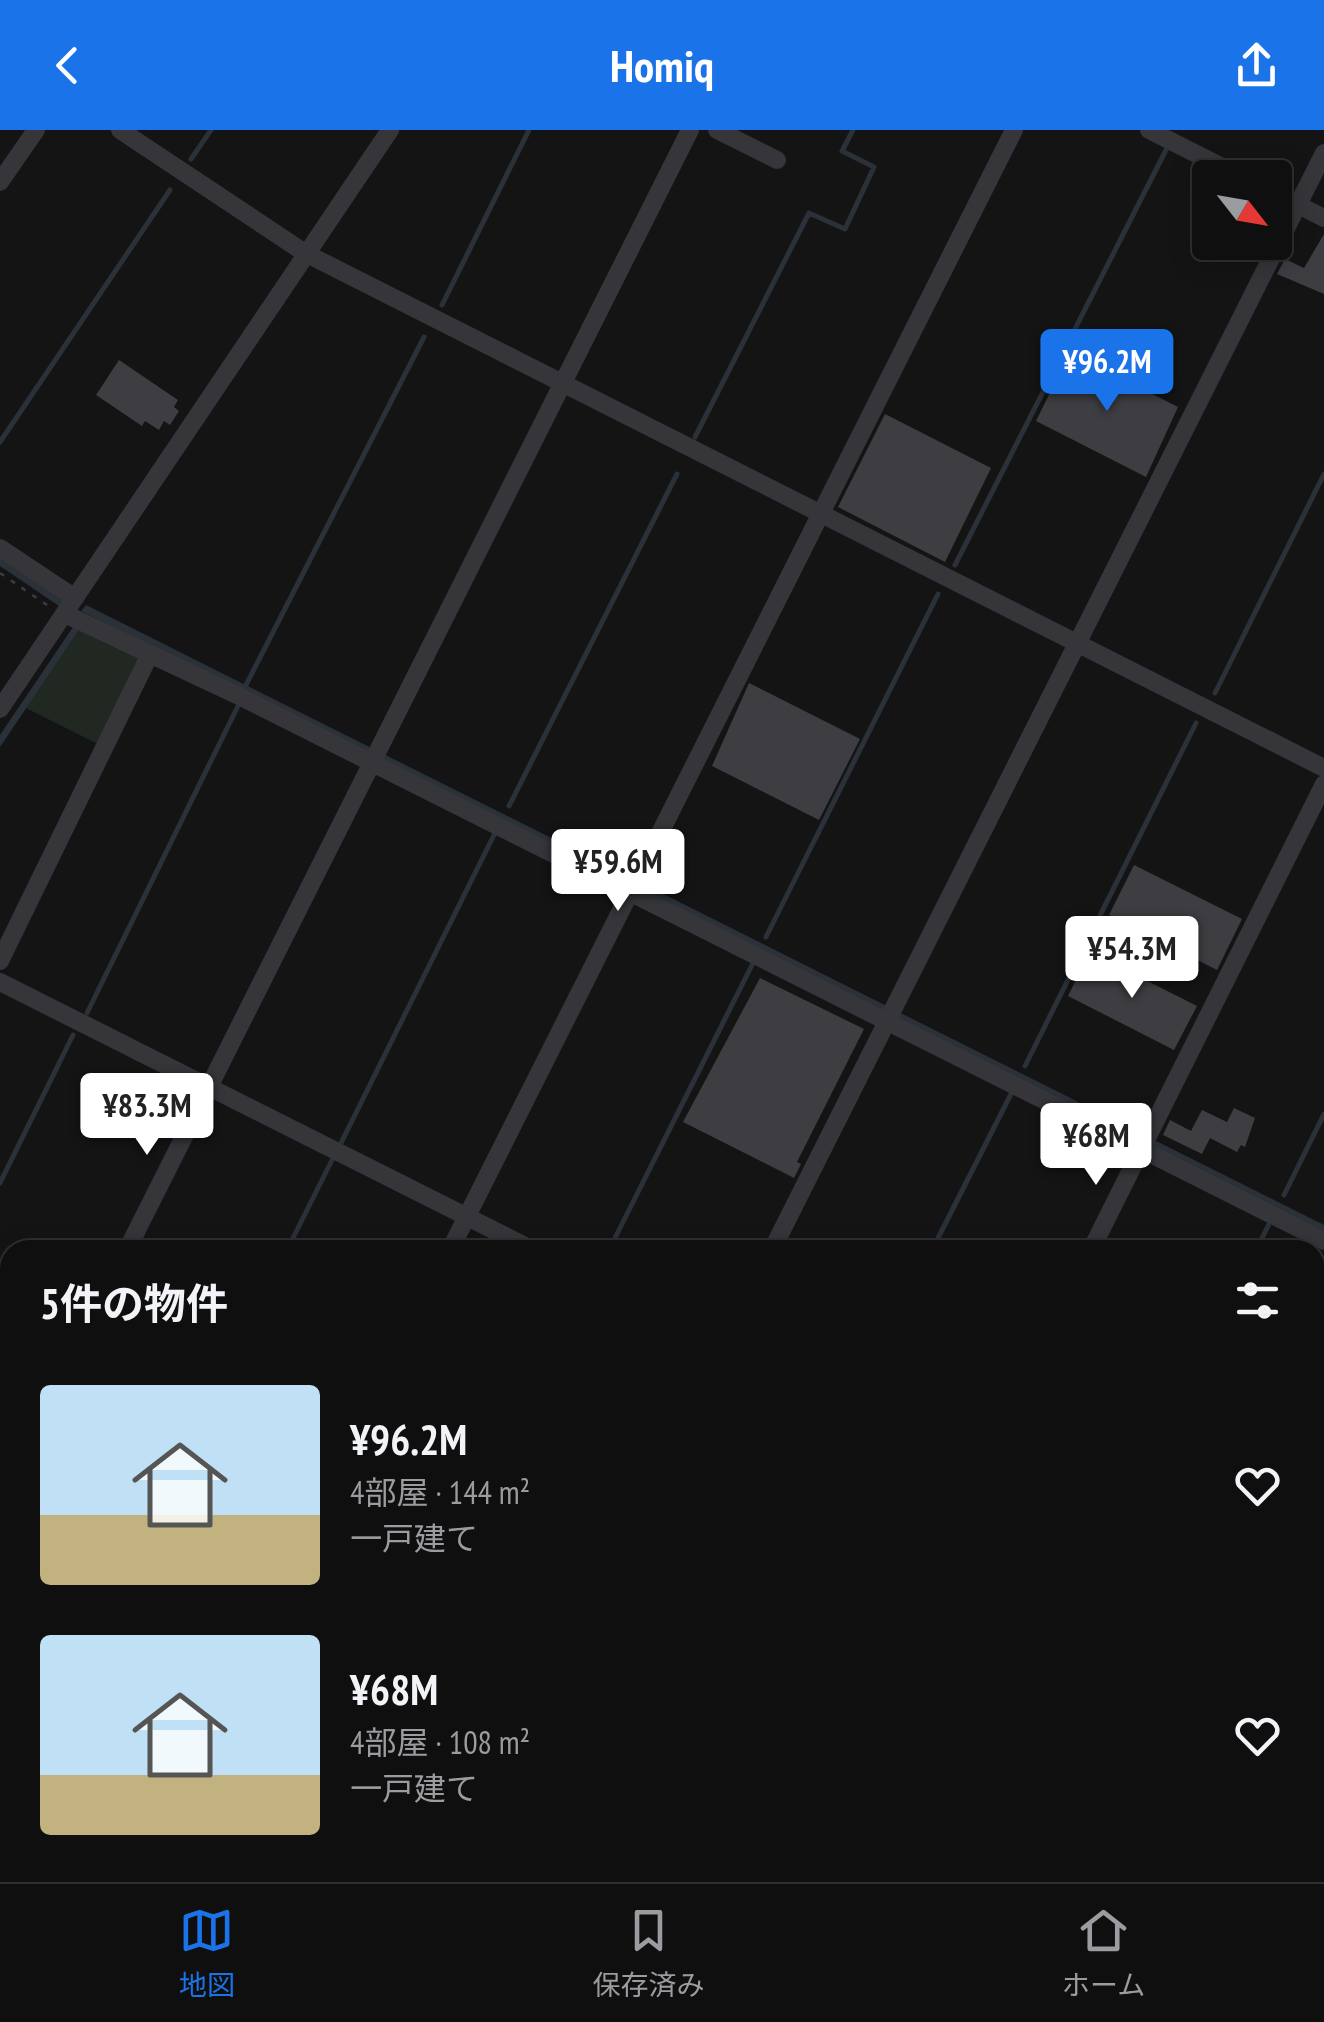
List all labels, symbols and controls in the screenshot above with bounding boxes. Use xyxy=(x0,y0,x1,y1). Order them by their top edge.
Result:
text: Homiq xyxy=(610,36,714,94)
icon: back xyxy=(40,38,95,93)
icon: share xyxy=(1229,38,1284,93)
north arrow xyxy=(1192,160,1292,260)
map controls xyxy=(1192,160,1292,260)
pin: ¥96.2M xyxy=(1026,329,1188,414)
text: ¥96.2M xyxy=(1062,340,1152,382)
pin: ¥59.6M xyxy=(537,829,699,914)
text: ¥59.6M xyxy=(573,840,663,882)
pin: ¥54.3M xyxy=(1051,916,1213,1001)
text: ¥54.3M xyxy=(1087,927,1177,969)
pin: ¥83.3M xyxy=(66,1073,228,1158)
text: ¥83.3M xyxy=(102,1084,192,1126)
pin: ¥68M xyxy=(1037,1103,1155,1188)
text: ¥68M xyxy=(1062,1114,1130,1156)
icon: filters xyxy=(1230,1273,1285,1328)
text: 5件の物件 xyxy=(40,1276,228,1331)
text: ¥96.2M xyxy=(350,1412,467,1467)
icon: home xyxy=(120,1425,240,1545)
icon: heart xyxy=(1230,1458,1285,1513)
text: 4部屋 · 144 m² xyxy=(350,1471,530,1513)
text: 一戸建て xyxy=(350,1517,478,1559)
text: ¥68M xyxy=(350,1662,438,1717)
icon: home xyxy=(120,1675,240,1795)
icon: heart xyxy=(1230,1708,1285,1763)
text: 4部屋 · 108 m² xyxy=(350,1721,530,1763)
text: 一戸建て xyxy=(350,1767,478,1809)
tab: 地図 xyxy=(179,1903,235,2003)
tab: 保存済み xyxy=(592,1903,704,2003)
tab: ホーム xyxy=(1062,1903,1145,2003)

